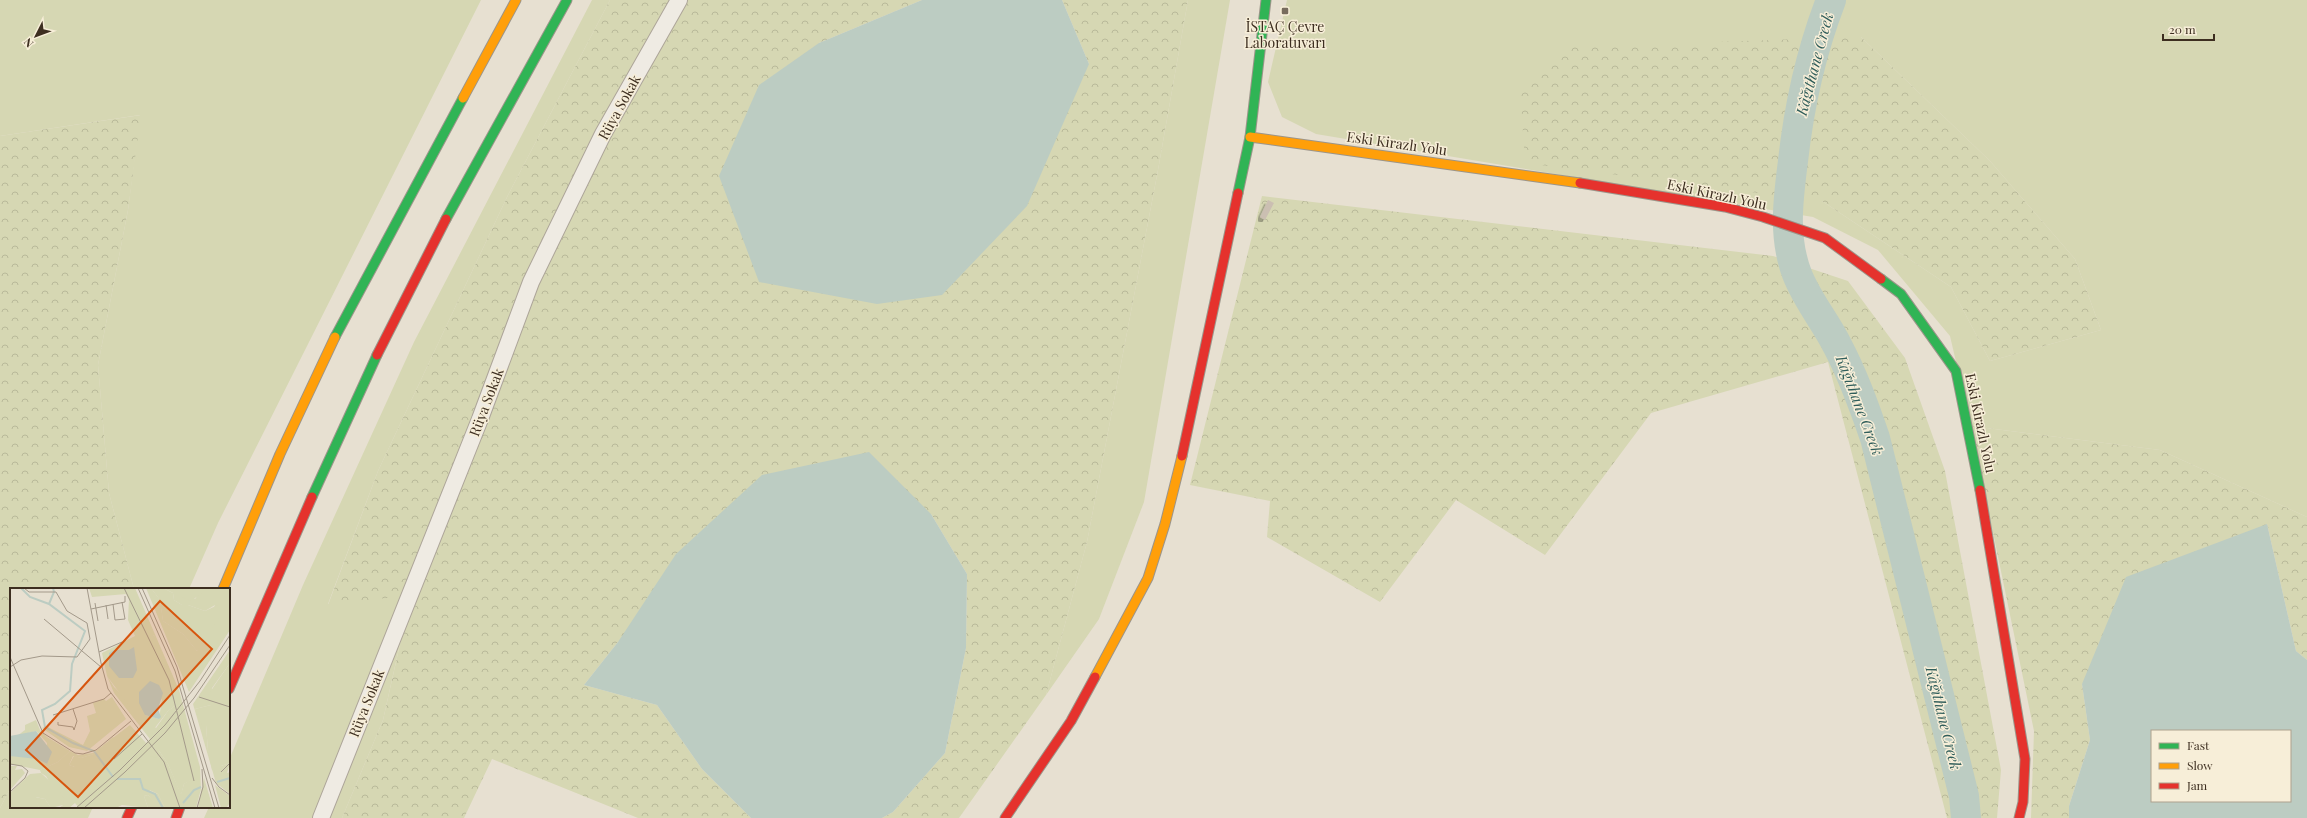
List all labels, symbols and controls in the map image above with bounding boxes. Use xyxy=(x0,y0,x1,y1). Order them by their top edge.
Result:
marker: İSTAÇ Çevre Laboratuvarı xyxy=(1280,6,1290,16)
water label: Kâğıthane Creek xyxy=(1790,10,1837,119)
north arrow xyxy=(16,16,56,56)
scale bar xyxy=(2163,16,2214,42)
place label: İSTAÇ Çevre Laboratuvarı xyxy=(1244,17,1326,52)
text: 20 m xyxy=(2169,21,2196,37)
text: N xyxy=(20,35,36,51)
street label: Rüya Sokak xyxy=(593,71,645,143)
street label: Eski Kirazlı Yolu xyxy=(1345,127,1449,159)
street label: Eski Kirazlı Yolu xyxy=(1665,174,1769,214)
water label: Kâğıthane Creek xyxy=(1831,351,1888,458)
street label: Rüya Sokak xyxy=(464,365,508,439)
street label: Eski Kirazlı Yolu xyxy=(1961,371,2001,475)
inset map xyxy=(10,588,230,808)
water label: Kâğıthane Creek xyxy=(1921,663,1967,772)
street label: Rüya Sokak xyxy=(344,666,388,740)
legend xyxy=(2151,730,2291,802)
text: Fast xyxy=(2187,737,2210,753)
text: Slow xyxy=(2187,757,2213,773)
text: Jam xyxy=(2186,777,2208,793)

